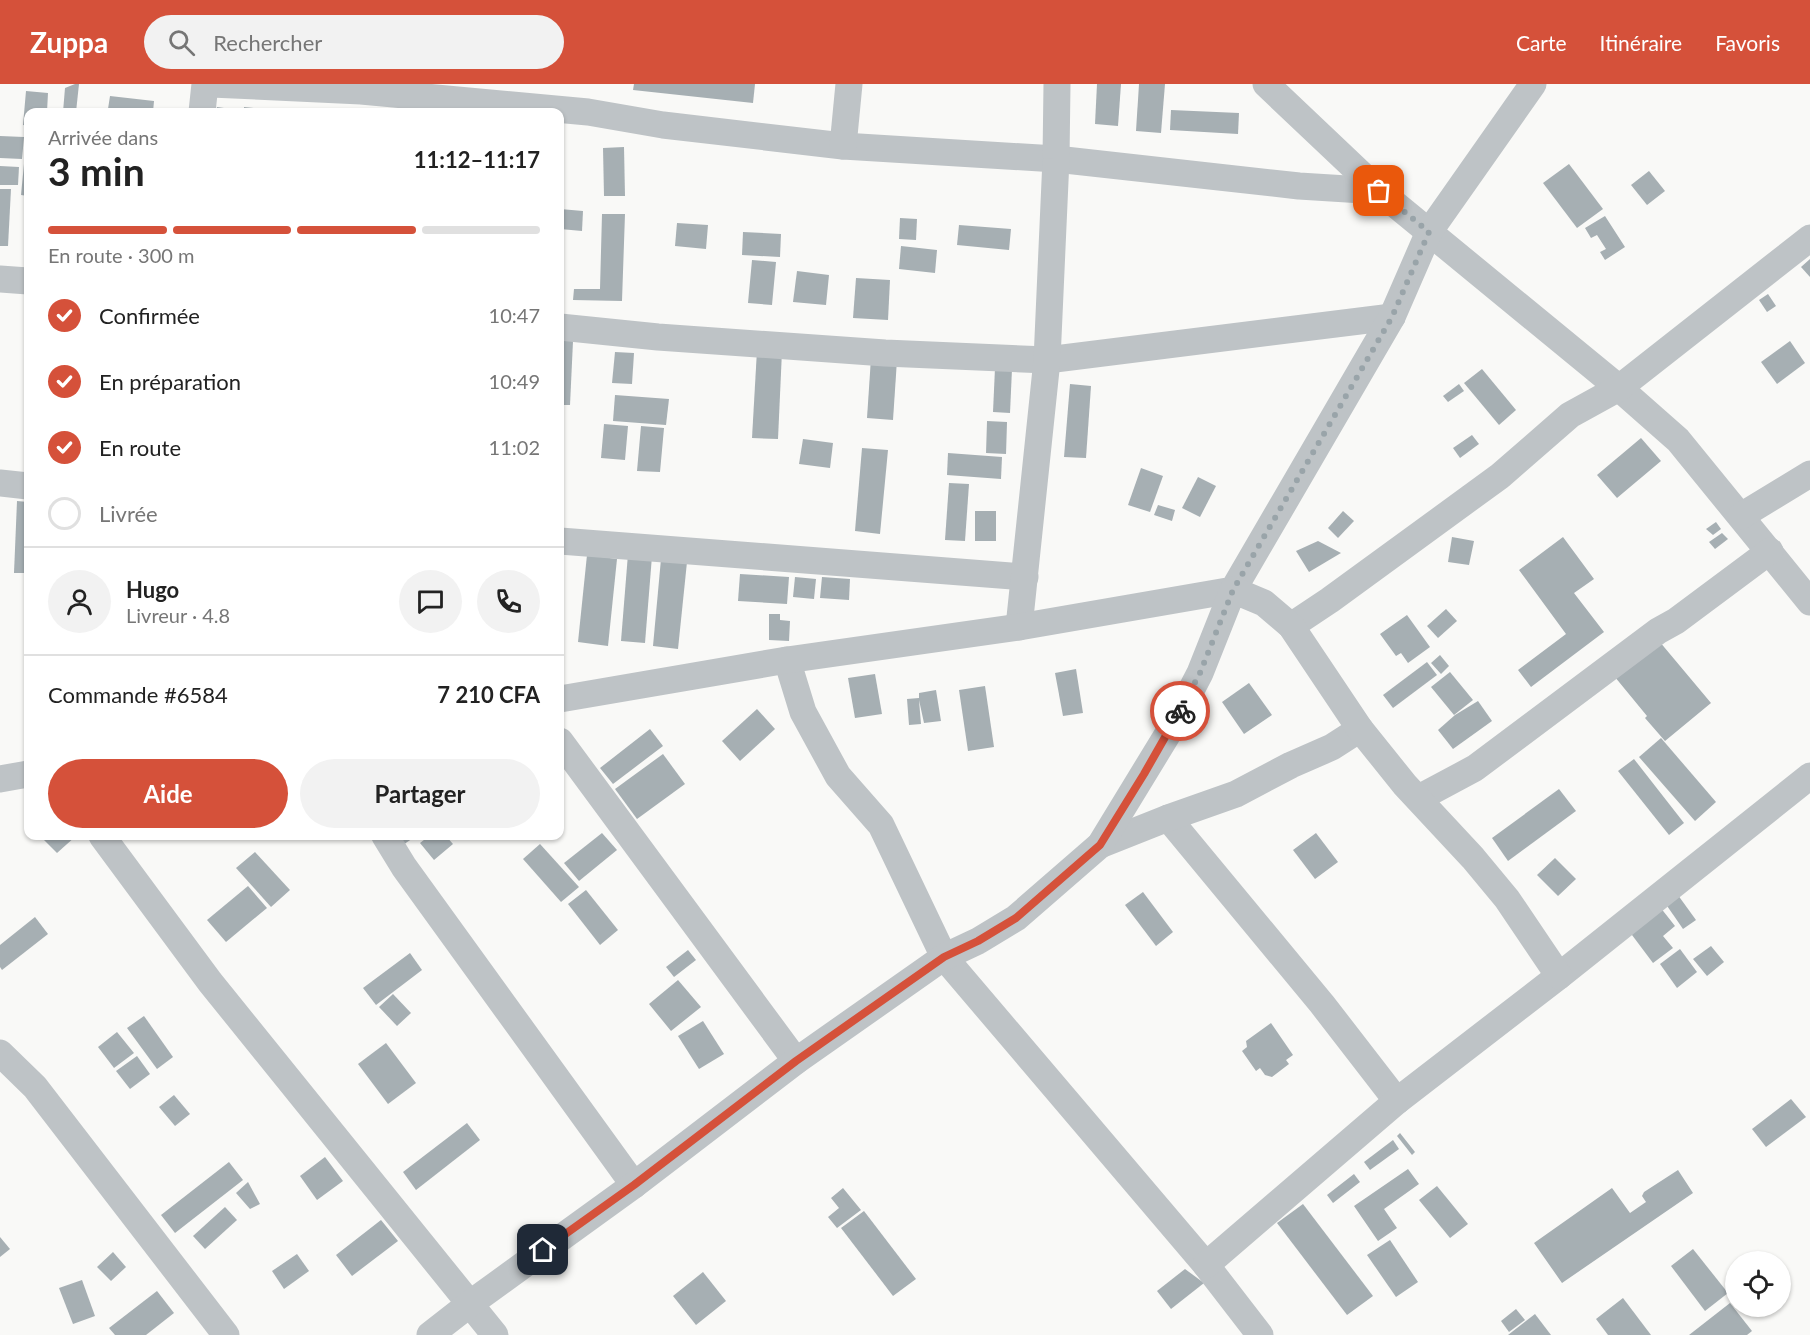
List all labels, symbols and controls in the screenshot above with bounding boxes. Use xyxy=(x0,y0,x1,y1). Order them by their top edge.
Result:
search box xyxy=(144,15,564,69)
text: Zuppa xyxy=(30,25,108,59)
icon: search xyxy=(165,26,198,59)
text: Rechercher xyxy=(213,29,322,56)
text: Carte xyxy=(1516,30,1567,55)
text: Itinéraire xyxy=(1600,30,1682,55)
text: Favoris xyxy=(1715,30,1780,55)
text: Arrivée dans xyxy=(48,125,158,149)
text: 11:12–11:17 xyxy=(414,146,540,173)
text: 3 min xyxy=(48,148,145,194)
pin xyxy=(1353,165,1404,216)
icon: bag xyxy=(1362,174,1395,207)
text: En route · 300 m xyxy=(48,243,194,267)
icon: check xyxy=(48,299,81,332)
text: Confirmée xyxy=(99,302,200,329)
text: 10:47 xyxy=(489,303,540,327)
icon: check xyxy=(48,365,81,398)
text: En préparation xyxy=(99,368,241,395)
text: 10:49 xyxy=(489,369,540,393)
icon: check xyxy=(48,431,81,464)
text: En route xyxy=(99,434,181,461)
text: 11:02 xyxy=(489,435,540,459)
text: Livrée xyxy=(99,500,158,527)
button: person xyxy=(48,570,111,633)
button: chat xyxy=(399,570,462,633)
button: phone xyxy=(477,570,540,633)
text: Hugo xyxy=(126,576,179,603)
text: Livreur · 4.8 xyxy=(126,603,230,627)
text: Commande #6584 xyxy=(48,681,228,708)
text: 7 210 CFA xyxy=(437,681,540,708)
courier xyxy=(1150,681,1210,741)
icon: bike xyxy=(1164,695,1197,728)
button: Aide xyxy=(48,759,288,828)
button: Partager xyxy=(300,759,540,828)
pin xyxy=(517,1224,568,1275)
icon: home xyxy=(526,1233,559,1266)
map controls xyxy=(1725,1251,1791,1317)
button: locate xyxy=(1725,1251,1791,1317)

